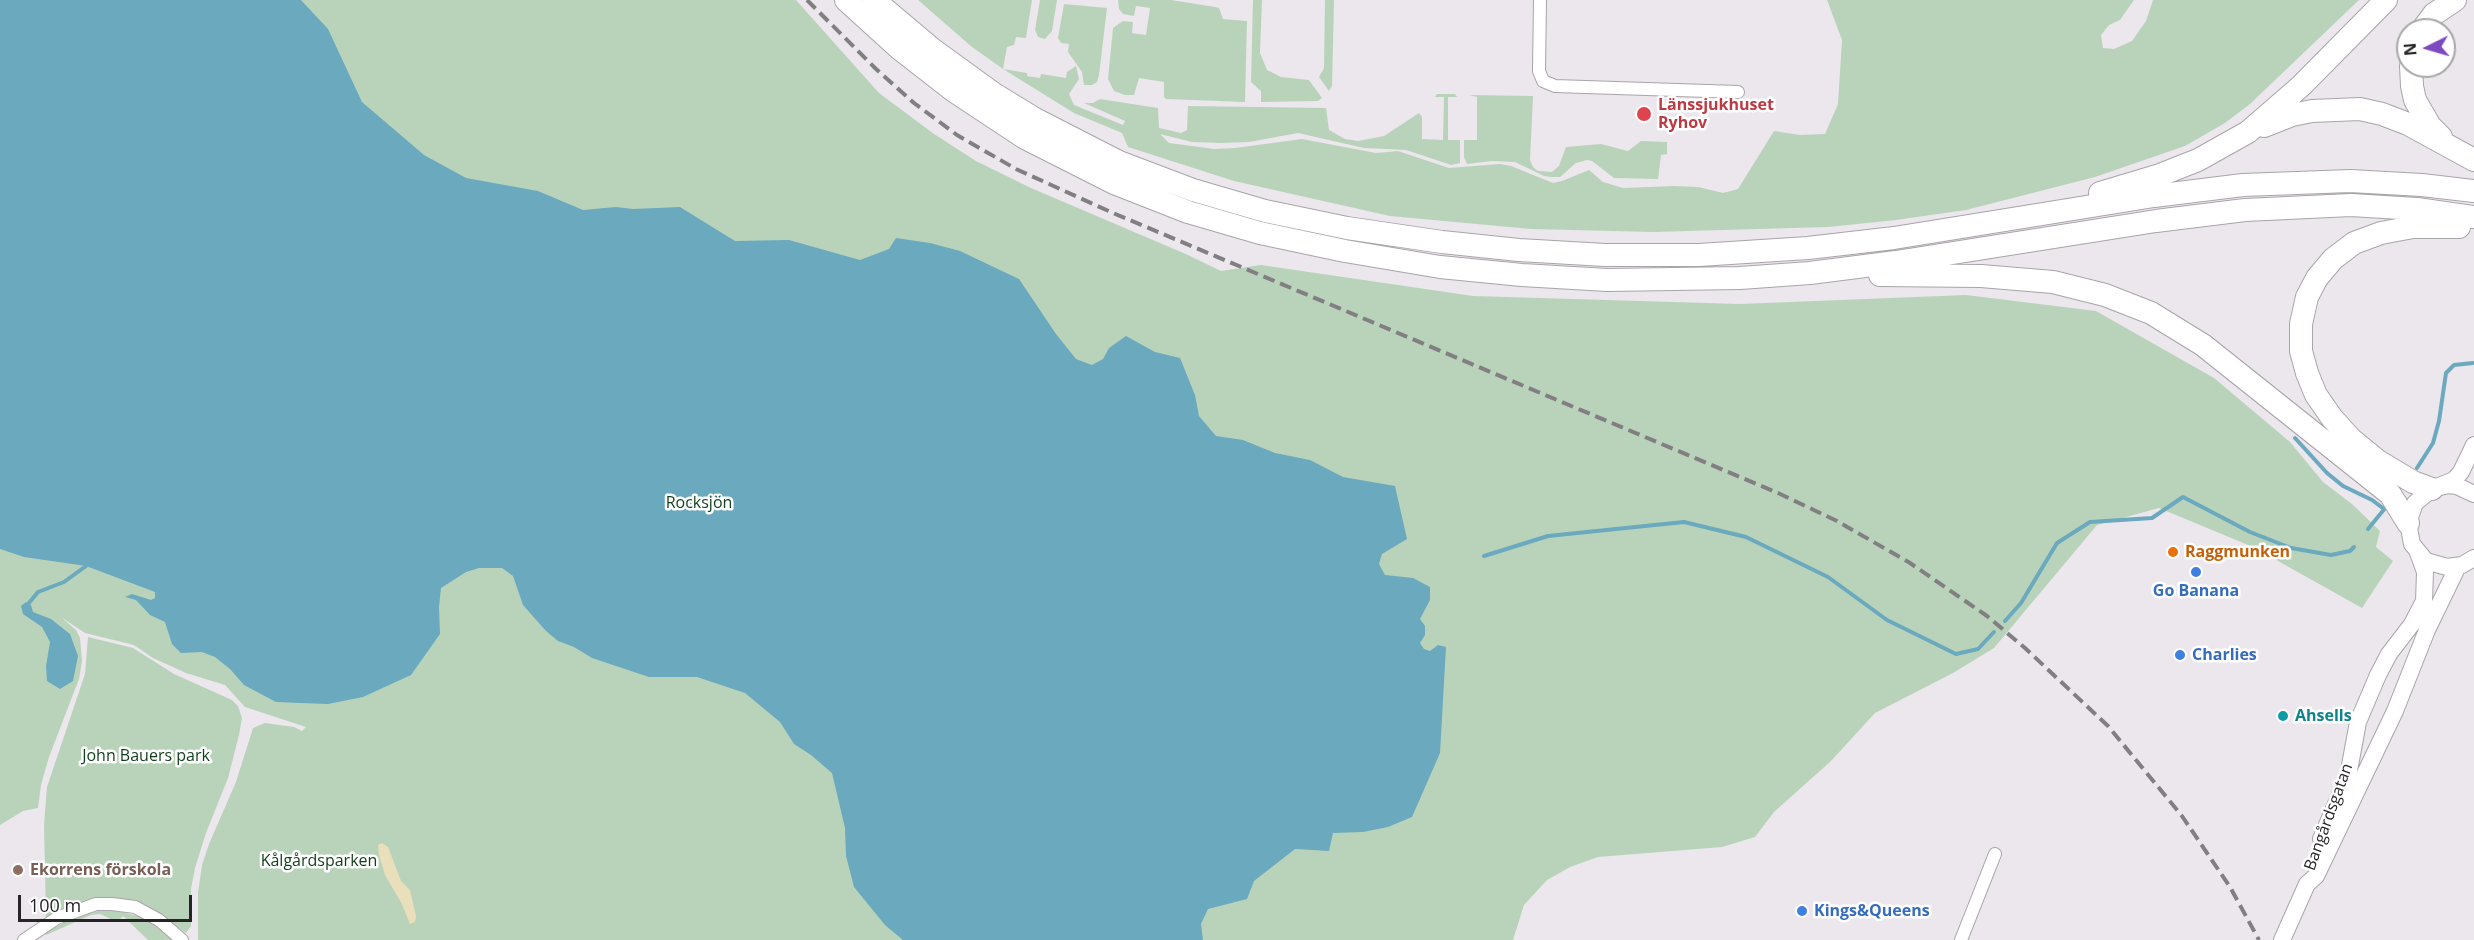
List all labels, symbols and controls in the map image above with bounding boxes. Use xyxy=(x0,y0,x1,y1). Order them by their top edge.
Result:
north arrow xyxy=(2396,18,2456,78)
text: N xyxy=(2399,42,2422,57)
place label: Länssjukhuset Ryhov xyxy=(1658,95,1774,133)
marker: Länssjukhuset Ryhov xyxy=(1635,105,1653,123)
park label: Rocksjön xyxy=(666,493,732,513)
place label: Raggmunken xyxy=(2185,542,2290,562)
marker: Raggmunken xyxy=(2166,545,2180,559)
marker: Go Banana xyxy=(2189,565,2203,579)
place label: Go Banana xyxy=(2153,581,2239,601)
place label: Charlies xyxy=(2192,645,2257,665)
marker: Charlies xyxy=(2173,648,2187,662)
place label: Ahsells xyxy=(2295,706,2352,726)
marker: Ahsells xyxy=(2276,709,2290,723)
park label: John Bauers park xyxy=(82,746,210,766)
street label: Bangårdsgatan xyxy=(2301,761,2357,873)
park label: Kålgårdsparken xyxy=(261,851,377,871)
place label: Ekorrens förskola xyxy=(30,860,171,880)
marker: Ekorrens förskola xyxy=(11,863,25,877)
scale bar xyxy=(21,883,195,921)
text: 100 m xyxy=(29,893,81,917)
place label: Kings&Queens xyxy=(1814,901,1930,921)
marker: Kings&Queens xyxy=(1795,904,1809,918)

